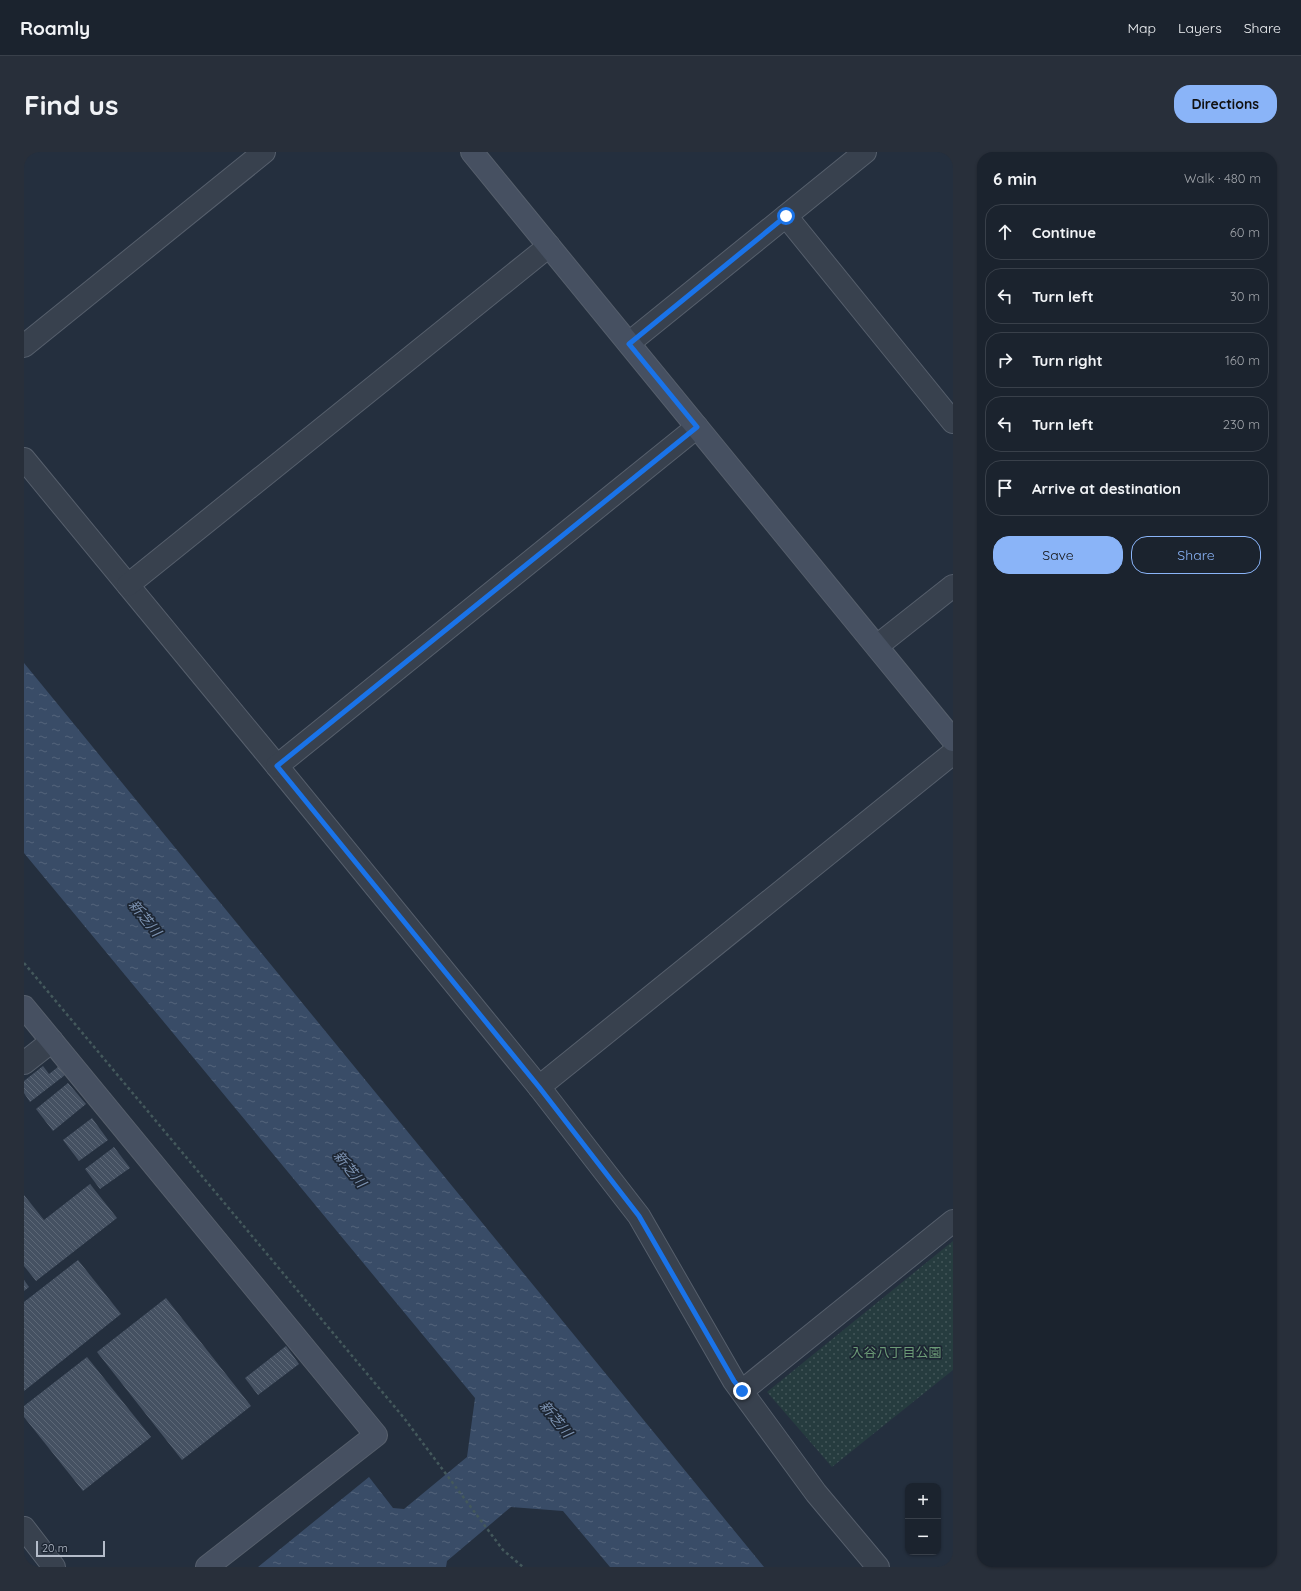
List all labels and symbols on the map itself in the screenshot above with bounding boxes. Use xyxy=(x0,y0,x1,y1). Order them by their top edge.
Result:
route start xyxy=(777,207,795,225)
water label: 新芝川 xyxy=(125,896,166,942)
water label: 新芝川 xyxy=(330,1147,371,1193)
park label: 入谷八丁目公園 xyxy=(850,1344,942,1360)
route end xyxy=(733,1382,751,1400)
water label: 新芝川 xyxy=(536,1397,577,1443)
scale bar xyxy=(36,1539,105,1558)

